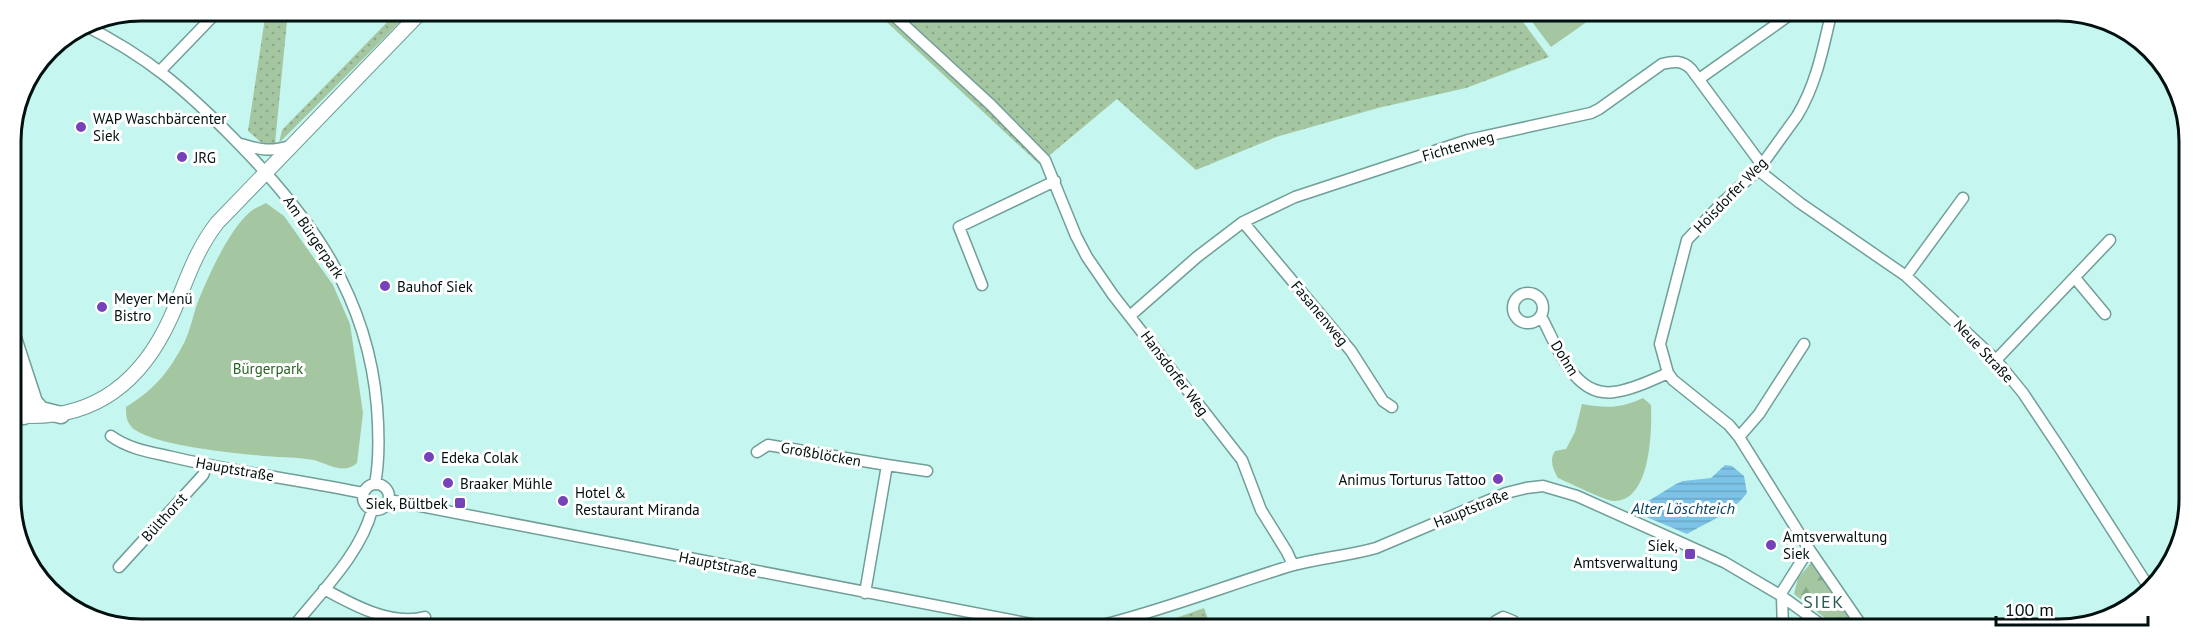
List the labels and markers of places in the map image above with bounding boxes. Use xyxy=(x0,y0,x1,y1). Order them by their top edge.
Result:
place label: WAP Waschbärcenter Siek xyxy=(93,109,226,145)
marker: WAP Waschbärcenter Siek xyxy=(74,120,88,134)
place label: JRG xyxy=(193,148,216,167)
marker: JRG xyxy=(175,150,189,164)
place label: Bauhof Siek xyxy=(397,277,474,296)
marker: Bauhof Siek xyxy=(378,279,392,293)
place label: Meyer Menü Bistro xyxy=(114,289,192,325)
marker: Meyer Menü Bistro xyxy=(95,300,109,314)
place label: Edeka Colak xyxy=(441,448,519,467)
marker: Edeka Colak xyxy=(422,450,436,464)
place label: Animus Torturus Tattoo xyxy=(1338,470,1486,489)
marker: Animus Torturus Tattoo xyxy=(1491,472,1505,486)
place label: Braaker Mühle xyxy=(460,474,553,493)
marker: Braaker Mühle xyxy=(441,476,455,490)
place label: Hotel & Restaurant Miranda xyxy=(575,483,700,519)
place label: Siek, Bültbek xyxy=(366,494,449,513)
marker: Hotel & Restaurant Miranda xyxy=(556,494,570,508)
marker: Siek, Bültbek xyxy=(453,496,467,510)
place label: Amtsverwaltung Siek xyxy=(1783,527,1887,563)
place label: Siek, Amtsverwaltung xyxy=(1574,536,1678,572)
marker: Amtsverwaltung Siek xyxy=(1764,538,1778,552)
marker: Siek, Amtsverwaltung xyxy=(1683,547,1697,561)

